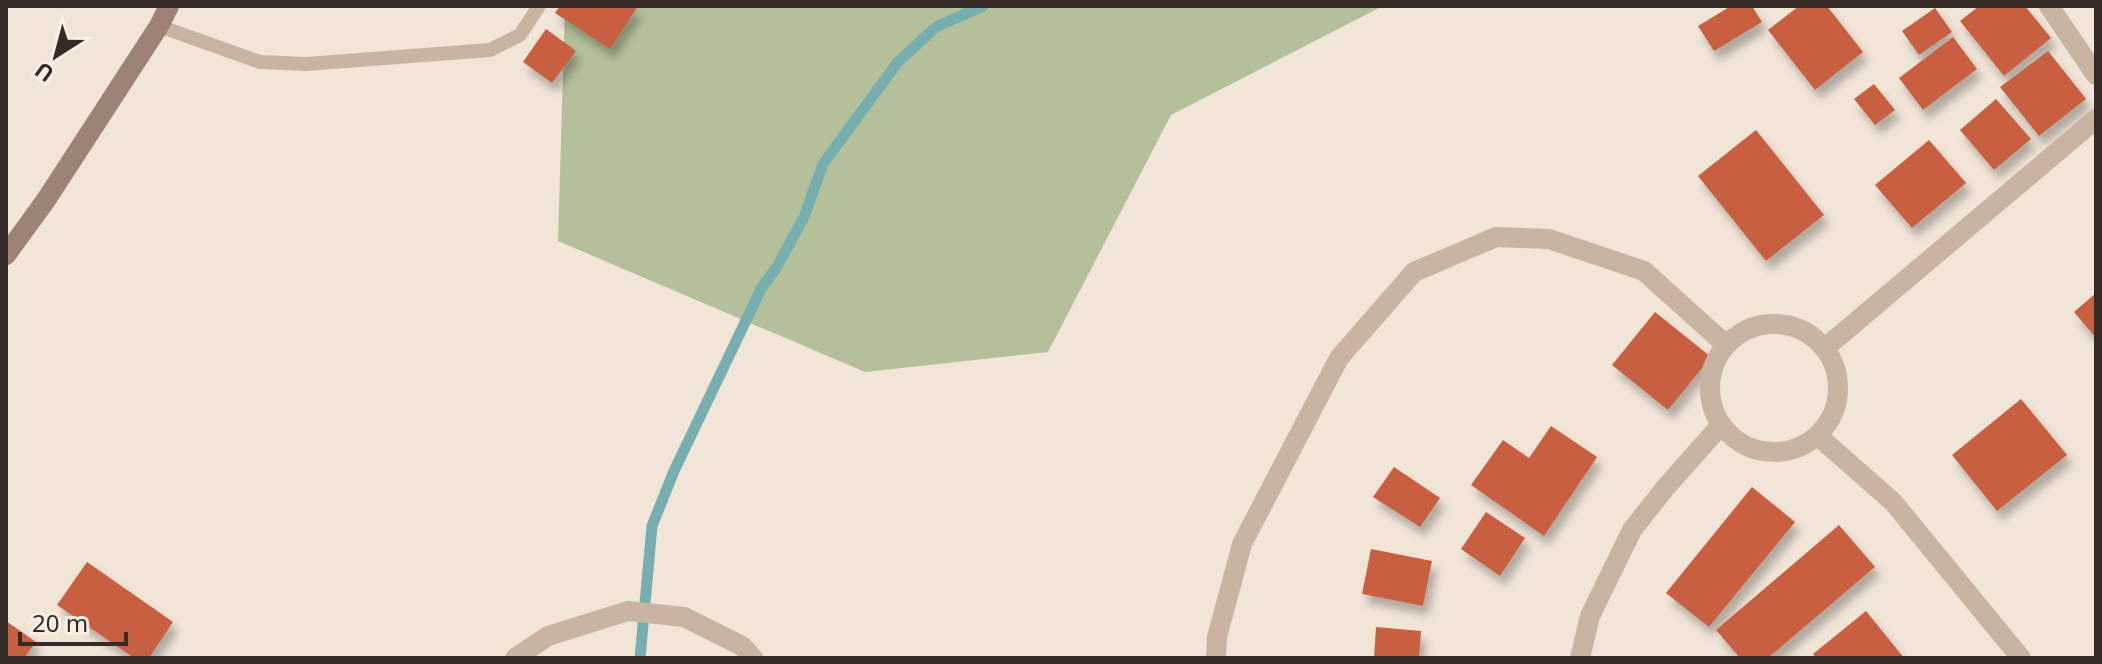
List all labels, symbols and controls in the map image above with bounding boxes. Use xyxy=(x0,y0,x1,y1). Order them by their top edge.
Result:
north arrow xyxy=(16,16,96,96)
text: U xyxy=(28,56,59,90)
scale bar xyxy=(20,596,126,646)
text: 20 m xyxy=(32,606,88,639)

